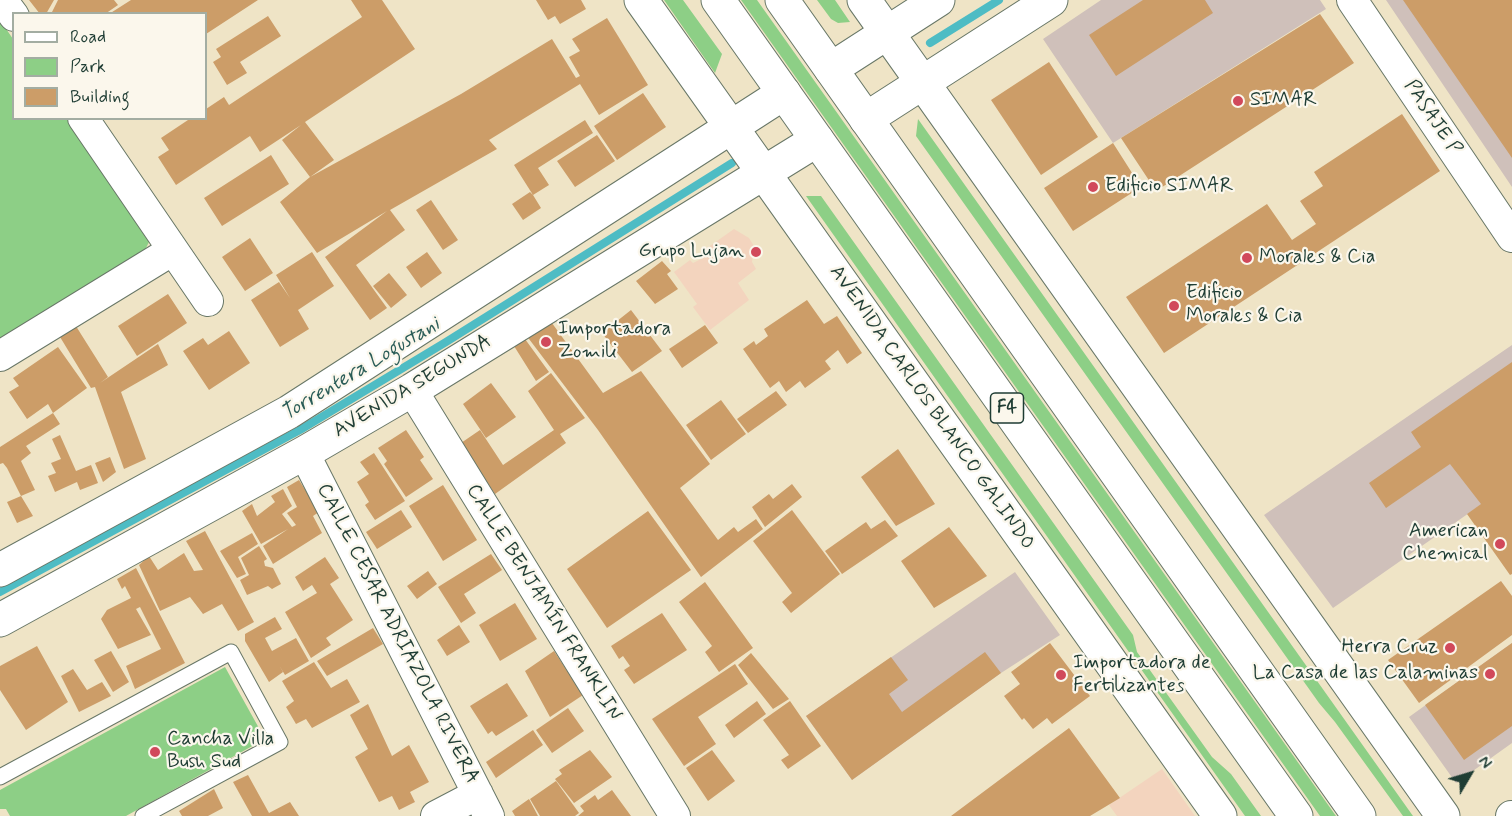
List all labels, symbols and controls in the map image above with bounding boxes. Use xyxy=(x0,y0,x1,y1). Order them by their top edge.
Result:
legend xyxy=(12,12,207,120)
text: Road xyxy=(70,25,106,49)
text: Park xyxy=(70,55,106,79)
street label: PASAJE P xyxy=(1398,76,1466,160)
text: Building xyxy=(70,85,130,109)
place label: SIMAR xyxy=(1250,89,1317,113)
marker: SIMAR xyxy=(1231,94,1245,108)
place label: Edificio SIMAR xyxy=(1105,175,1233,199)
marker: Edificio SIMAR xyxy=(1086,180,1100,194)
place label: Grupo Lujan xyxy=(639,240,744,264)
marker: Grupo Lujan xyxy=(749,245,763,259)
place label: Morales & Cia xyxy=(1259,246,1376,270)
marker: Morales & Cia xyxy=(1240,251,1254,265)
street label: AVENIDA CARLOS BLANCO GALINDO xyxy=(823,261,1039,555)
place label: Edificio Morales & Cia xyxy=(1186,282,1303,329)
marker: Edificio Morales & Cia xyxy=(1167,299,1181,313)
water label: Torrentera Logustani xyxy=(277,313,445,427)
place label: Importadora Zomili xyxy=(558,318,671,365)
street label: AVENIDA SEGUNDA xyxy=(330,330,496,444)
marker: Importadora Zomili xyxy=(539,335,553,349)
road number: F4 xyxy=(990,393,1024,423)
street label: CALLE CESAR ADRIAZOLA RIVERA xyxy=(311,480,483,788)
street label: CALLE BENJAMÍN FRANKLIN xyxy=(460,480,626,726)
place label: American Chemical xyxy=(1402,520,1488,567)
marker: American Chemical xyxy=(1493,537,1507,551)
place label: Herra Cruz xyxy=(1342,636,1438,660)
marker: Herra Cruz xyxy=(1443,641,1457,655)
place label: Importadora de Fertilizantes xyxy=(1073,652,1211,699)
place label: La Casa de las Calaminas xyxy=(1253,662,1478,686)
marker: La Casa de las Calaminas xyxy=(1483,667,1497,681)
marker: Importadora de Fertilizantes xyxy=(1054,668,1068,682)
place label: Cancha Villa Bush Sud xyxy=(167,728,274,775)
north arrow xyxy=(1440,744,1500,804)
marker: Cancha Villa Bush Sud xyxy=(148,745,162,759)
text: N xyxy=(1473,752,1496,773)

